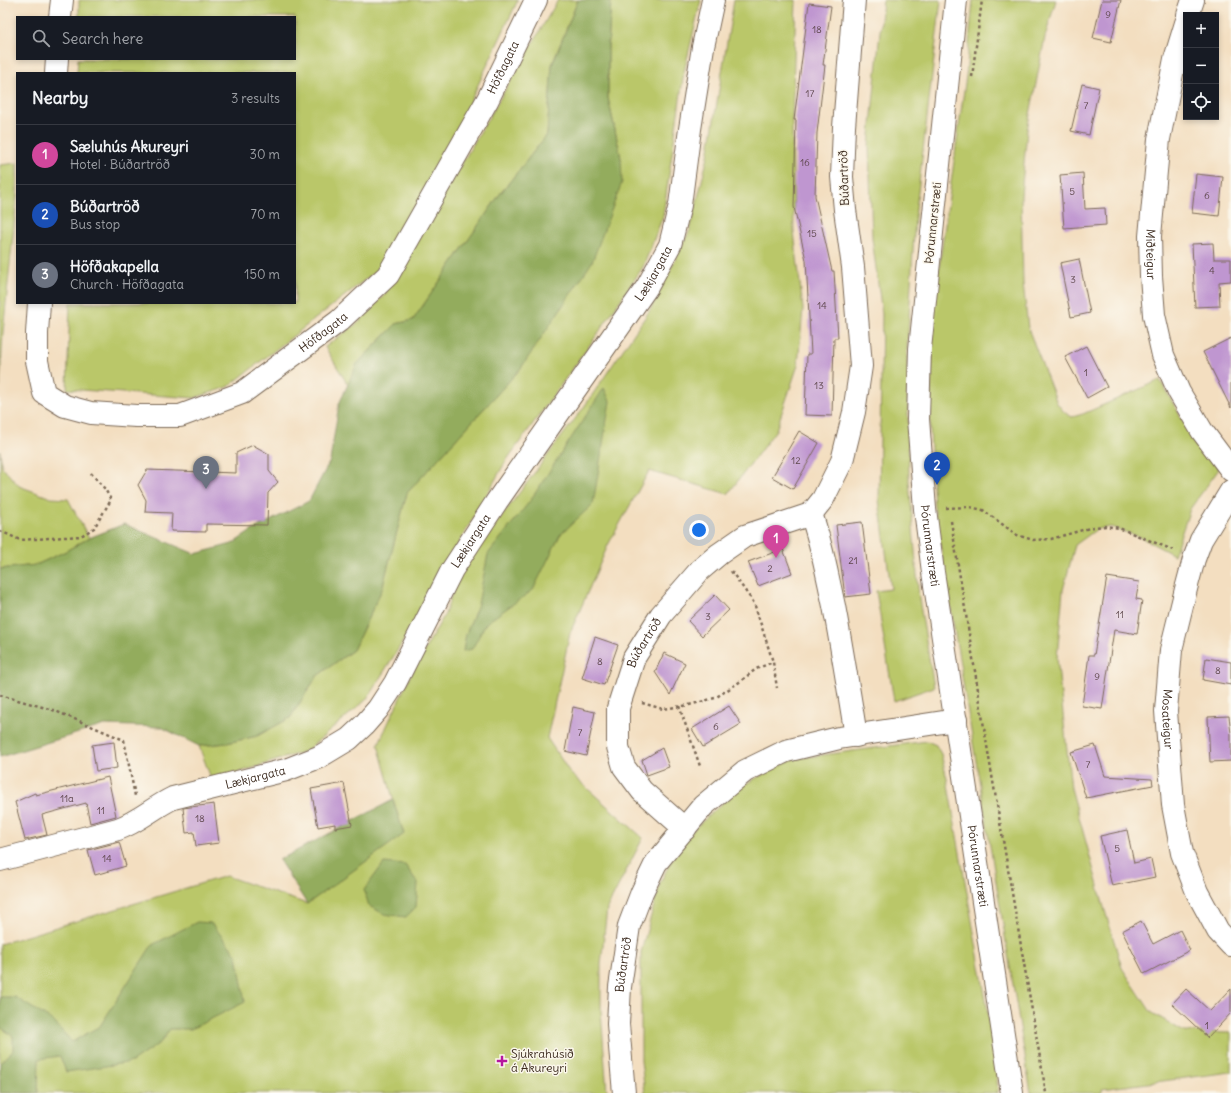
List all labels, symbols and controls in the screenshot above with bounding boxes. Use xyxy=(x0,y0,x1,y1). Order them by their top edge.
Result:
house number: 9 xyxy=(1105,8,1111,21)
map controls xyxy=(1183,12,1219,120)
button: + xyxy=(1183,12,1219,48)
search box xyxy=(16,16,296,60)
house number: 18 xyxy=(812,23,822,36)
icon: search xyxy=(30,27,52,49)
text: Search here xyxy=(62,29,143,48)
street label: Höfðagata xyxy=(484,38,522,96)
button: − xyxy=(1183,48,1219,84)
button: locate xyxy=(1183,84,1219,120)
text: Nearby xyxy=(32,87,88,109)
house number: 17 xyxy=(806,87,815,100)
text: 3 results xyxy=(231,90,280,107)
house number: 7 xyxy=(1084,99,1089,112)
text: Sæluhús Akureyri xyxy=(70,137,189,156)
text: 1 xyxy=(42,146,48,163)
text: 30 m xyxy=(250,146,280,163)
street label: Búðartröð xyxy=(835,150,852,206)
text: Hotel · Búðartröð xyxy=(70,156,170,173)
house number: 16 xyxy=(800,156,810,169)
street label: Þórunnarstræti xyxy=(921,181,944,265)
house number: 5 xyxy=(1069,185,1075,198)
house number: 6 xyxy=(1204,189,1210,202)
text: Búðartröð xyxy=(70,197,140,216)
text: 2 xyxy=(41,206,49,223)
text: 70 m xyxy=(251,206,280,223)
text: Bus stop xyxy=(70,216,120,233)
house number: 15 xyxy=(807,227,817,240)
street label: Miðteigur xyxy=(1143,228,1159,280)
street label: Lækjargata xyxy=(631,243,675,304)
text: Höfðakapella xyxy=(70,257,159,276)
house number: 4 xyxy=(1209,264,1215,277)
text: 3 xyxy=(41,266,49,283)
text: 150 m xyxy=(244,266,280,283)
house number: 3 xyxy=(1070,273,1076,286)
text: Church · Höfðagata xyxy=(70,276,184,293)
house number: 14 xyxy=(817,299,827,312)
street label: Höfðagata xyxy=(296,309,351,355)
house number: 1 xyxy=(1084,366,1088,379)
house number: 13 xyxy=(814,379,824,392)
pin: 2 xyxy=(924,452,950,485)
house number: 12 xyxy=(791,454,801,467)
pin: 3 xyxy=(193,456,219,489)
street label: Þórunnarstræti xyxy=(918,504,943,587)
street label: Lækjargata xyxy=(447,511,494,571)
your location xyxy=(689,520,709,540)
pin: 1 xyxy=(763,525,789,558)
house number: 21 xyxy=(848,554,858,567)
house number: 2 xyxy=(767,562,773,575)
house number: 11 xyxy=(1116,608,1124,621)
house number: 3 xyxy=(705,610,711,623)
street label: Búðartröð xyxy=(623,615,665,669)
house number: 8 xyxy=(597,655,603,668)
house number: 8 xyxy=(1215,664,1221,677)
house number: 9 xyxy=(1094,670,1100,683)
street label: Mosateigur xyxy=(1159,689,1177,750)
house number: 6 xyxy=(713,720,719,733)
house number: 7 xyxy=(578,726,583,739)
house number: 7 xyxy=(1086,758,1091,771)
street label: Lækjargata xyxy=(224,762,287,792)
house number: 11a xyxy=(60,792,74,805)
house number: 11 xyxy=(97,804,105,817)
house number: 18 xyxy=(195,812,205,825)
street label: Þórunnarstræti xyxy=(964,824,992,908)
house number: 5 xyxy=(1114,842,1120,855)
house number: 14 xyxy=(102,852,112,865)
street label: Búðartröð xyxy=(612,936,634,993)
house number: 1 xyxy=(1205,1019,1209,1032)
place label: Sjúkrahúsið á Akureyri xyxy=(511,1046,574,1075)
marker: Sjúkrahúsið á Akureyri xyxy=(496,1055,508,1067)

